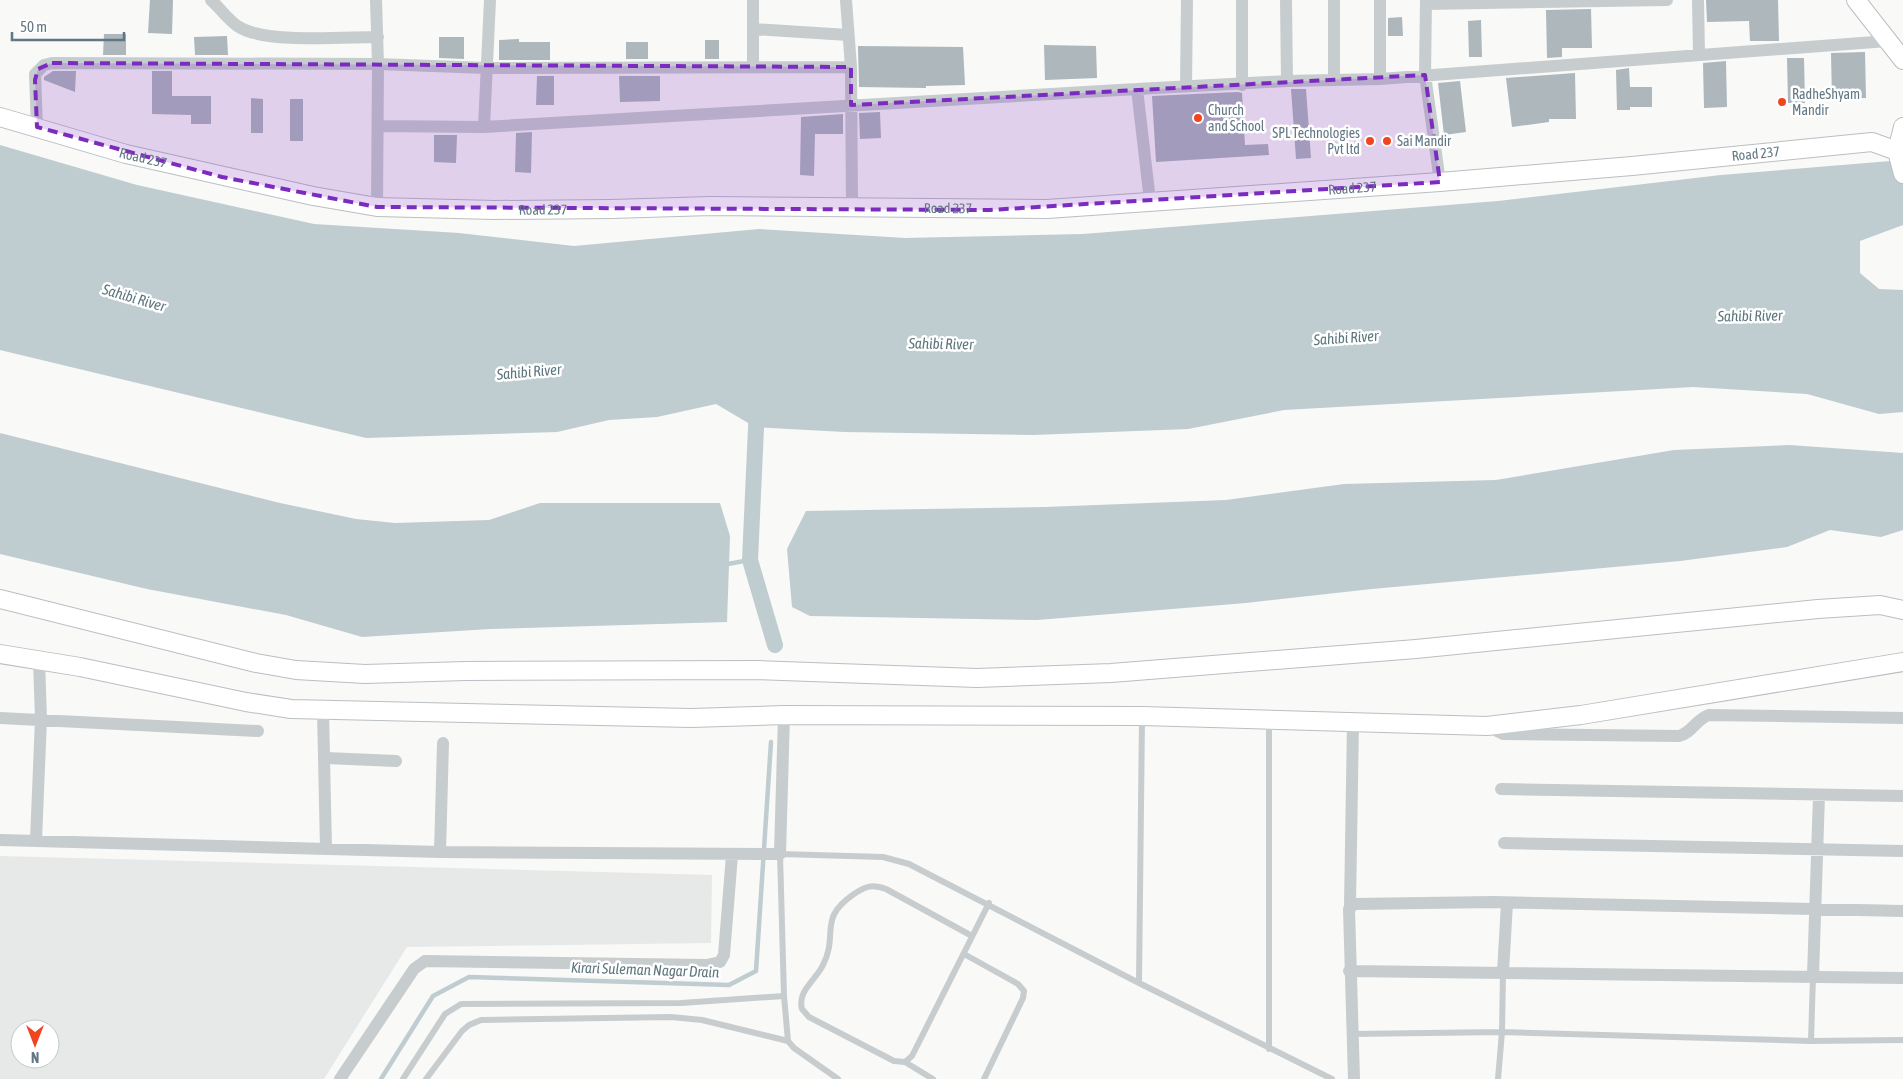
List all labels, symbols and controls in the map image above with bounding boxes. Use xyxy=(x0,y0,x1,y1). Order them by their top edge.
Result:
scale bar xyxy=(12,10,125,42)
text: 50 m xyxy=(20,18,47,35)
place label: RadheShyam Mandir xyxy=(1792,86,1860,118)
marker: RadheShyam Mandir xyxy=(1776,96,1788,108)
place label: Church and School xyxy=(1208,102,1265,134)
marker: Church and School xyxy=(1192,112,1204,124)
place label: SPL Technologies Pvt ltd xyxy=(1272,125,1360,157)
place label: Sai Mandir xyxy=(1397,133,1452,149)
marker: SPL Technologies Pvt ltd xyxy=(1364,135,1376,147)
marker: Sai Mandir xyxy=(1381,135,1393,147)
street label: Road 237 xyxy=(1731,143,1781,164)
street label: Road 237 xyxy=(117,144,169,171)
street label: Road 237 xyxy=(1328,178,1377,198)
street label: Road 237 xyxy=(924,200,972,216)
street label: Road 237 xyxy=(519,201,567,218)
water label: Sahibi River xyxy=(100,280,168,315)
water label: Sahibi River xyxy=(1716,306,1783,325)
water label: Sahibi River xyxy=(1312,327,1379,348)
water label: Sahibi River xyxy=(907,334,974,353)
water label: Sahibi River xyxy=(495,360,563,383)
water label: Kirari Suleman Nagar Drain xyxy=(571,958,719,981)
north arrow xyxy=(10,1019,60,1069)
text: N xyxy=(31,1049,39,1065)

